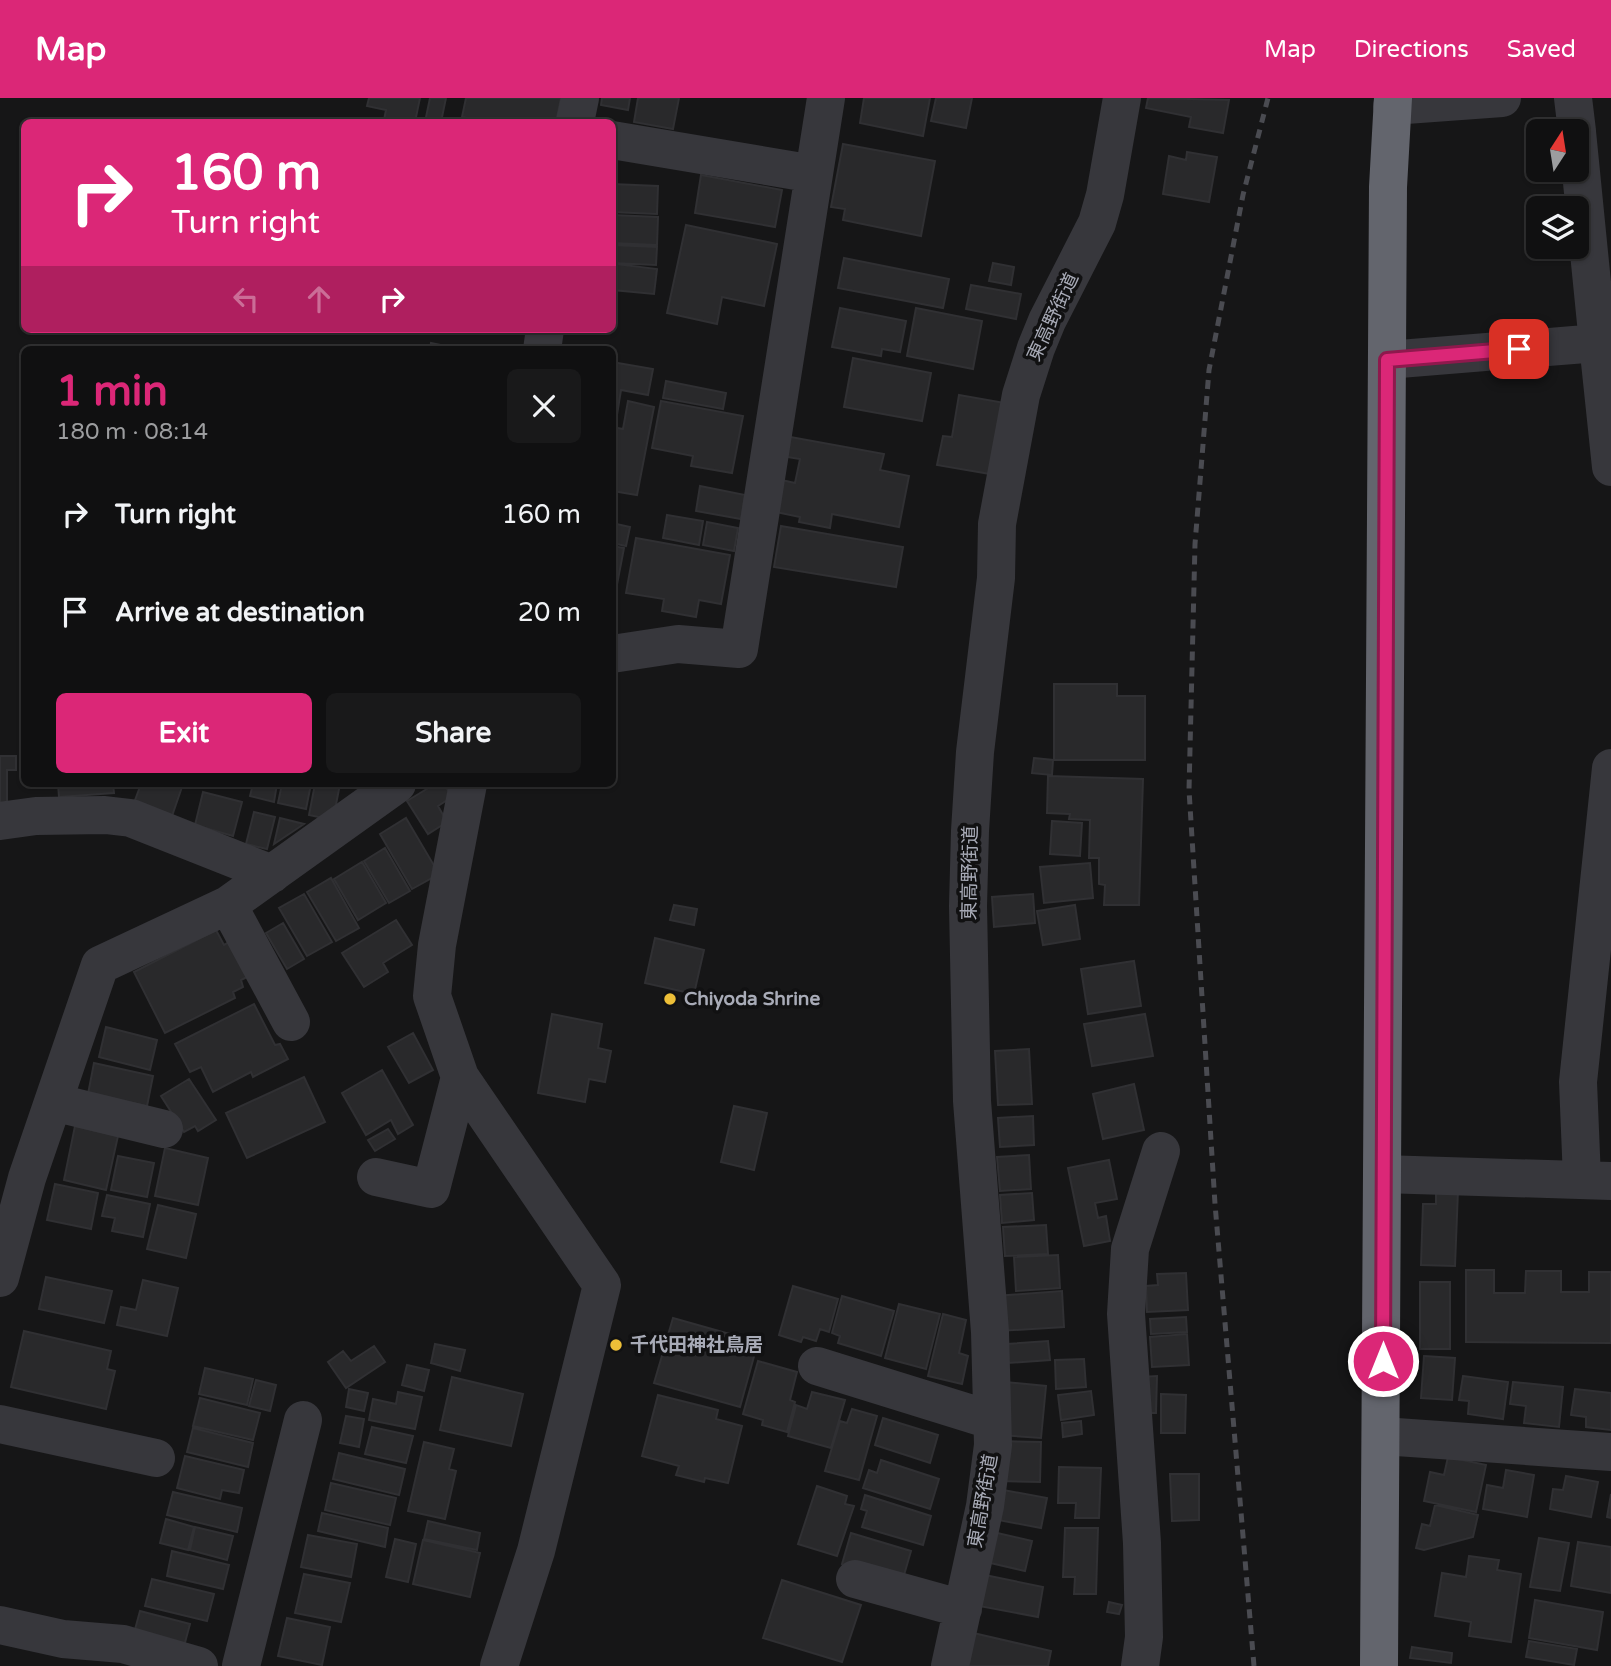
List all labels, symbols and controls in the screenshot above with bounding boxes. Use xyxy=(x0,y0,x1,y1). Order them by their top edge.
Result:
text: Map xyxy=(35,30,106,69)
text: Map xyxy=(1264,35,1316,64)
text: Directions xyxy=(1354,35,1469,64)
text: Saved xyxy=(1507,35,1576,64)
north arrow xyxy=(1526,119,1589,182)
map controls xyxy=(1526,119,1589,259)
text: 160 m xyxy=(171,144,321,203)
icon: right xyxy=(56,147,147,238)
button: layers xyxy=(1526,196,1589,259)
text: Turn right xyxy=(171,204,320,242)
street label: 東高野街道 xyxy=(1023,269,1083,365)
icon: left xyxy=(227,280,265,318)
icon: ahead xyxy=(300,280,338,318)
icon: right xyxy=(373,280,411,318)
pin xyxy=(1489,319,1549,379)
icon: arrive xyxy=(1500,330,1538,368)
text: 1 min xyxy=(56,366,168,417)
button: close xyxy=(507,369,581,443)
text: 180 m · 08:14 xyxy=(56,418,208,446)
icon: right xyxy=(56,495,94,533)
text: Turn right xyxy=(115,499,236,530)
text: 160 m xyxy=(501,499,581,530)
icon: arrive xyxy=(56,593,94,631)
text: Arrive at destination xyxy=(115,597,365,628)
text: 20 m xyxy=(518,597,581,628)
button: Exit xyxy=(56,693,312,773)
button: Share xyxy=(326,693,581,773)
street label: 東高野街道 xyxy=(958,825,982,921)
place label: Chiyoda Shrine xyxy=(684,988,820,1011)
marker: Chiyoda Shrine xyxy=(662,991,678,1007)
position arrow xyxy=(1346,1324,1420,1398)
place label: 千代田神社鳥居 xyxy=(630,1334,763,1356)
marker: 千代田神社鳥居 xyxy=(608,1337,624,1353)
street label: 東高野街道 xyxy=(964,1452,1002,1550)

